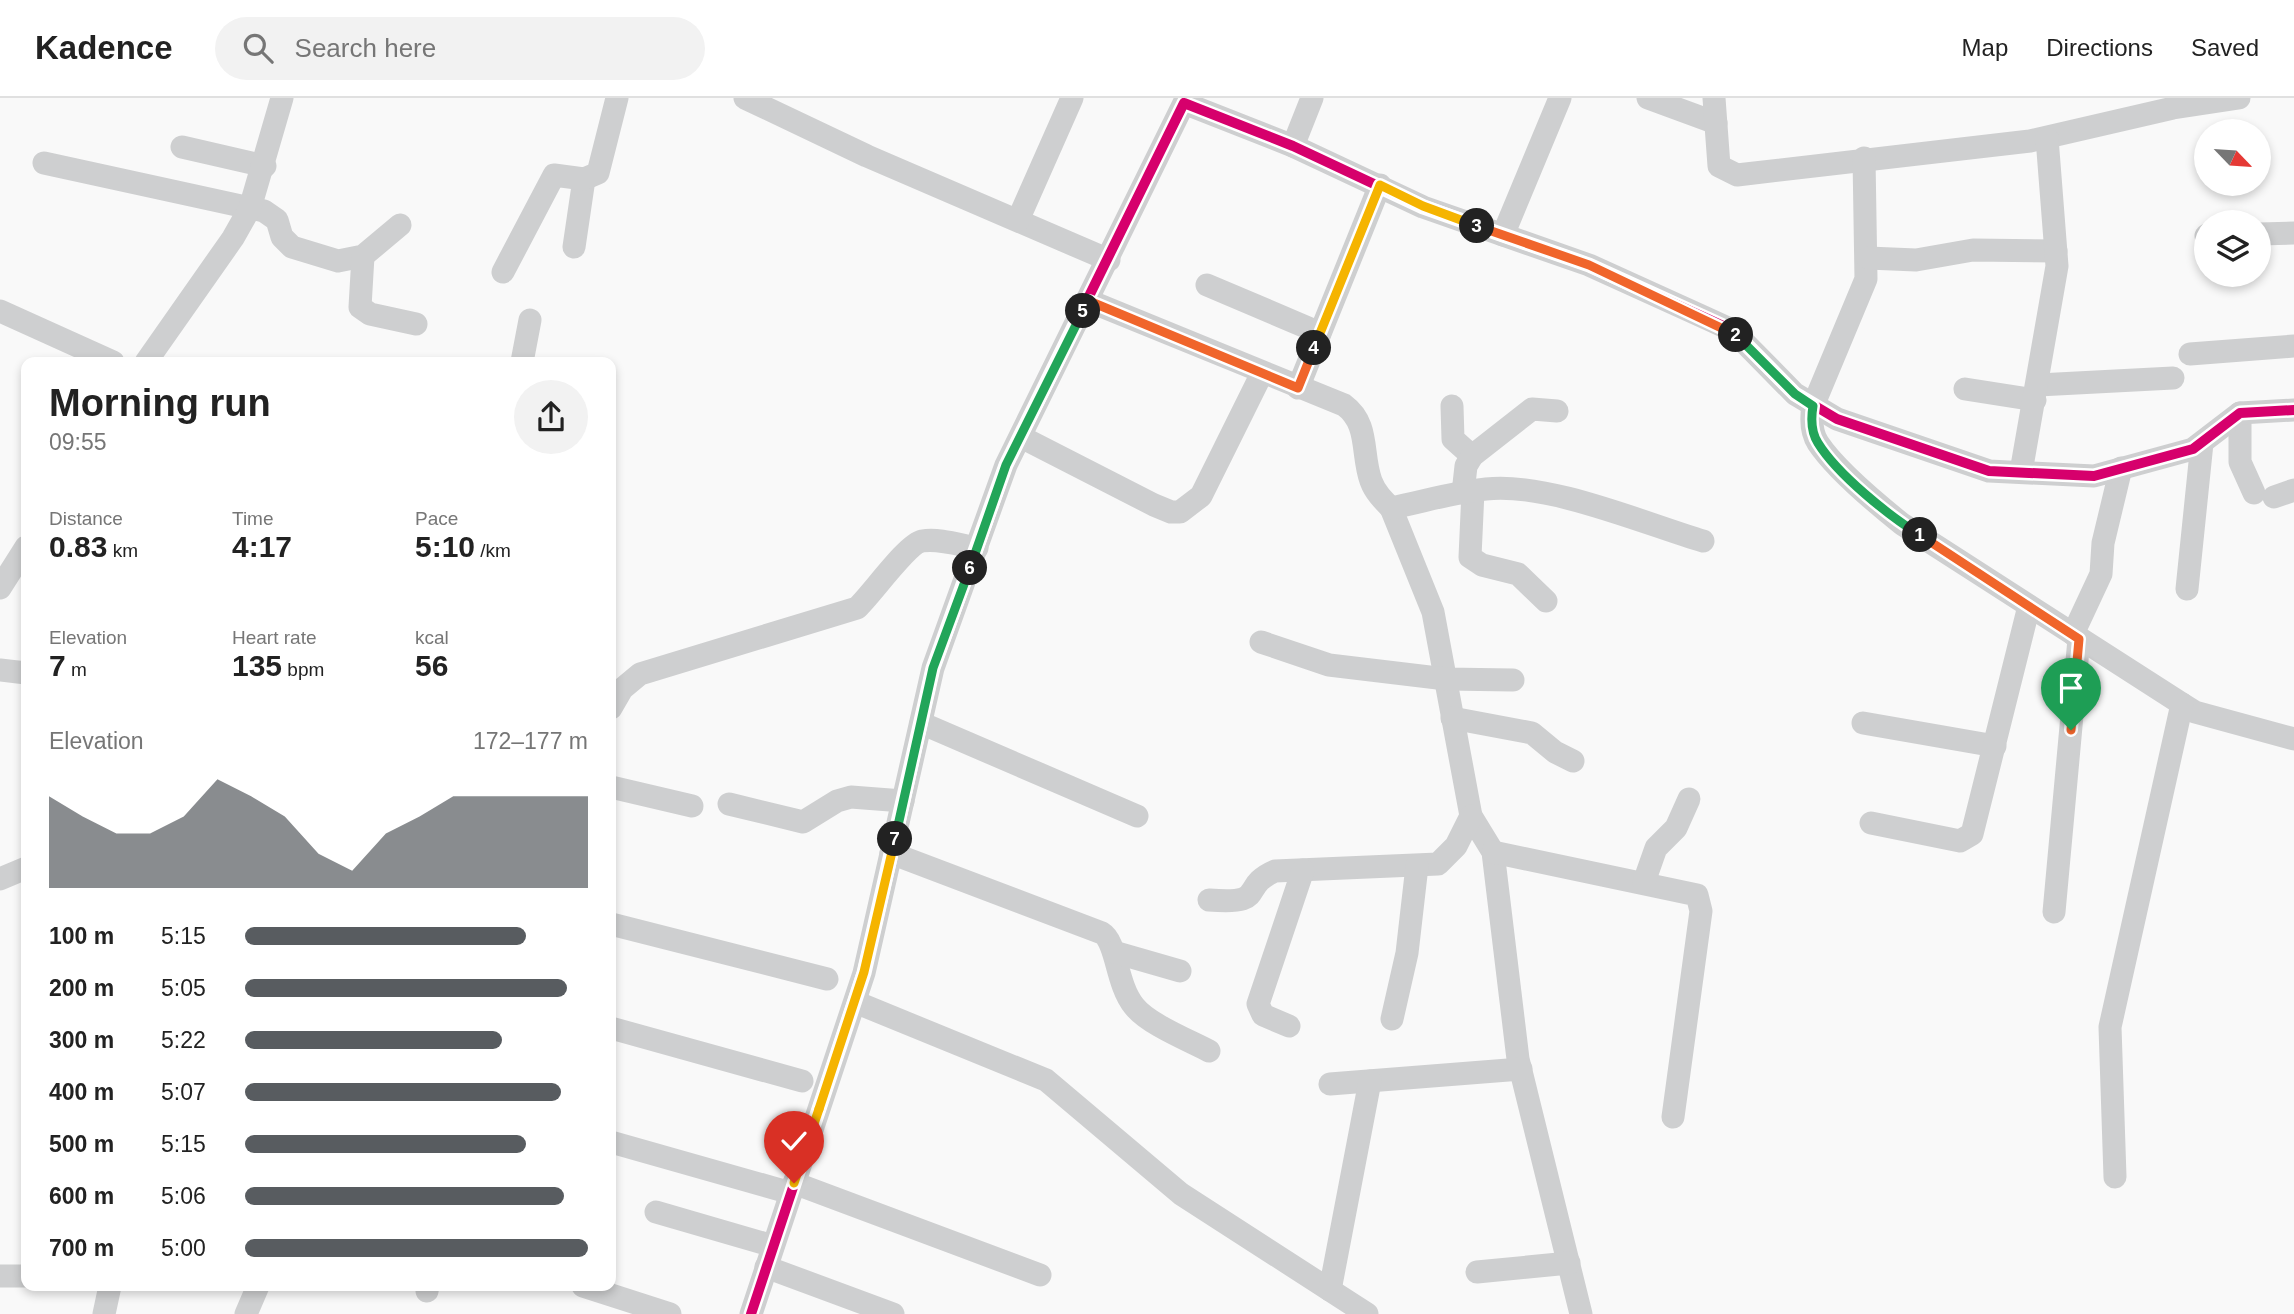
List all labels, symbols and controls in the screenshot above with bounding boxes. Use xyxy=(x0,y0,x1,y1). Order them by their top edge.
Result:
search box xyxy=(215,17,705,80)
text: Kadence xyxy=(35,29,173,66)
icon: search xyxy=(239,29,277,67)
text: Search here xyxy=(295,33,436,63)
text: Map xyxy=(1962,34,2008,61)
text: Directions xyxy=(2046,34,2153,61)
text: Saved xyxy=(2191,34,2259,61)
north arrow xyxy=(2194,119,2272,196)
map controls xyxy=(2194,119,2271,287)
pin: 3 xyxy=(1460,208,1494,244)
button: layers xyxy=(2194,210,2271,287)
text: 3 xyxy=(1471,215,1482,236)
pin: 5 xyxy=(1066,294,1100,328)
text: 5 xyxy=(1077,300,1088,321)
pin: 2 xyxy=(1718,317,1754,352)
text: 2 xyxy=(1730,324,1741,345)
pin: 4 xyxy=(1296,330,1332,366)
text: 4 xyxy=(1308,337,1319,358)
button: share xyxy=(514,380,588,454)
text: Morning run xyxy=(49,382,271,424)
text: 09:55 xyxy=(49,429,107,455)
text: Distance xyxy=(49,508,123,529)
text: Time xyxy=(232,508,274,529)
text: Pace xyxy=(415,508,458,529)
pin: 1 xyxy=(1902,518,1938,552)
text: 1 xyxy=(1914,524,1925,545)
text: 0.83 xyxy=(49,530,107,563)
text: 4:17 xyxy=(232,530,292,563)
text: 5:10 xyxy=(415,530,475,563)
text: km xyxy=(107,540,138,561)
text: /km xyxy=(475,540,511,561)
pin: 6 xyxy=(953,550,988,586)
text: 6 xyxy=(964,557,975,578)
text: Elevation xyxy=(49,627,127,648)
text: Heart rate xyxy=(232,627,316,648)
text: kcal xyxy=(415,627,449,648)
text: 7 xyxy=(49,649,66,682)
text: 135 xyxy=(232,649,282,682)
text: 56 xyxy=(415,649,448,682)
pin xyxy=(2041,658,2101,730)
text: m xyxy=(66,659,87,680)
text: bpm xyxy=(282,659,324,680)
icon: arrive xyxy=(2052,669,2090,707)
text: Elevation xyxy=(49,728,144,754)
text: 172–177 m xyxy=(473,728,588,754)
pin: 7 xyxy=(878,822,912,856)
text: 7 xyxy=(889,828,900,849)
text: 100 m xyxy=(49,923,114,949)
text: 5:15 xyxy=(161,923,206,949)
text: 200 m xyxy=(49,975,114,1001)
text: 5:05 xyxy=(161,975,206,1001)
text: 300 m xyxy=(49,1027,114,1053)
text: 5:22 xyxy=(161,1027,206,1053)
text: 400 m xyxy=(49,1079,114,1105)
text: 5:07 xyxy=(161,1079,206,1105)
pin xyxy=(764,1111,824,1183)
icon: check xyxy=(775,1122,813,1160)
text: 500 m xyxy=(49,1131,114,1157)
text: 5:15 xyxy=(161,1131,206,1157)
text: 600 m xyxy=(49,1183,114,1209)
text: 5:06 xyxy=(161,1183,206,1209)
text: 700 m xyxy=(49,1235,114,1261)
text: 5:00 xyxy=(161,1235,206,1261)

